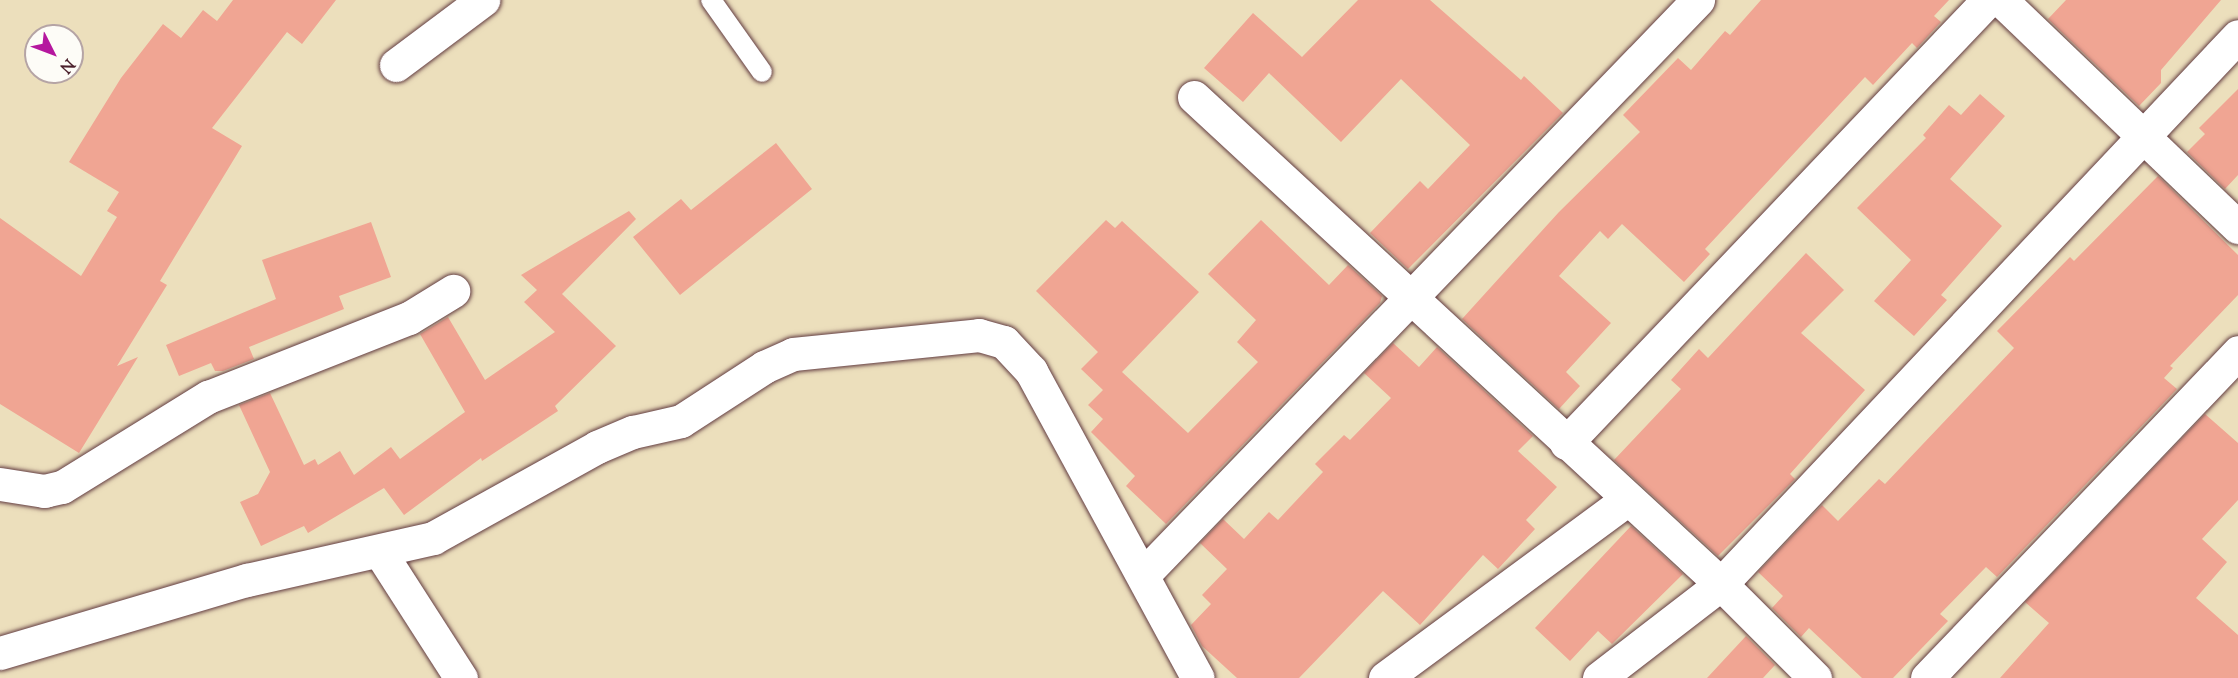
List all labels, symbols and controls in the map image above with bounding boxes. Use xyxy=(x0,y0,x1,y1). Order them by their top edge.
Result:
north arrow xyxy=(24,24,84,84)
text: N xyxy=(53,53,79,77)

